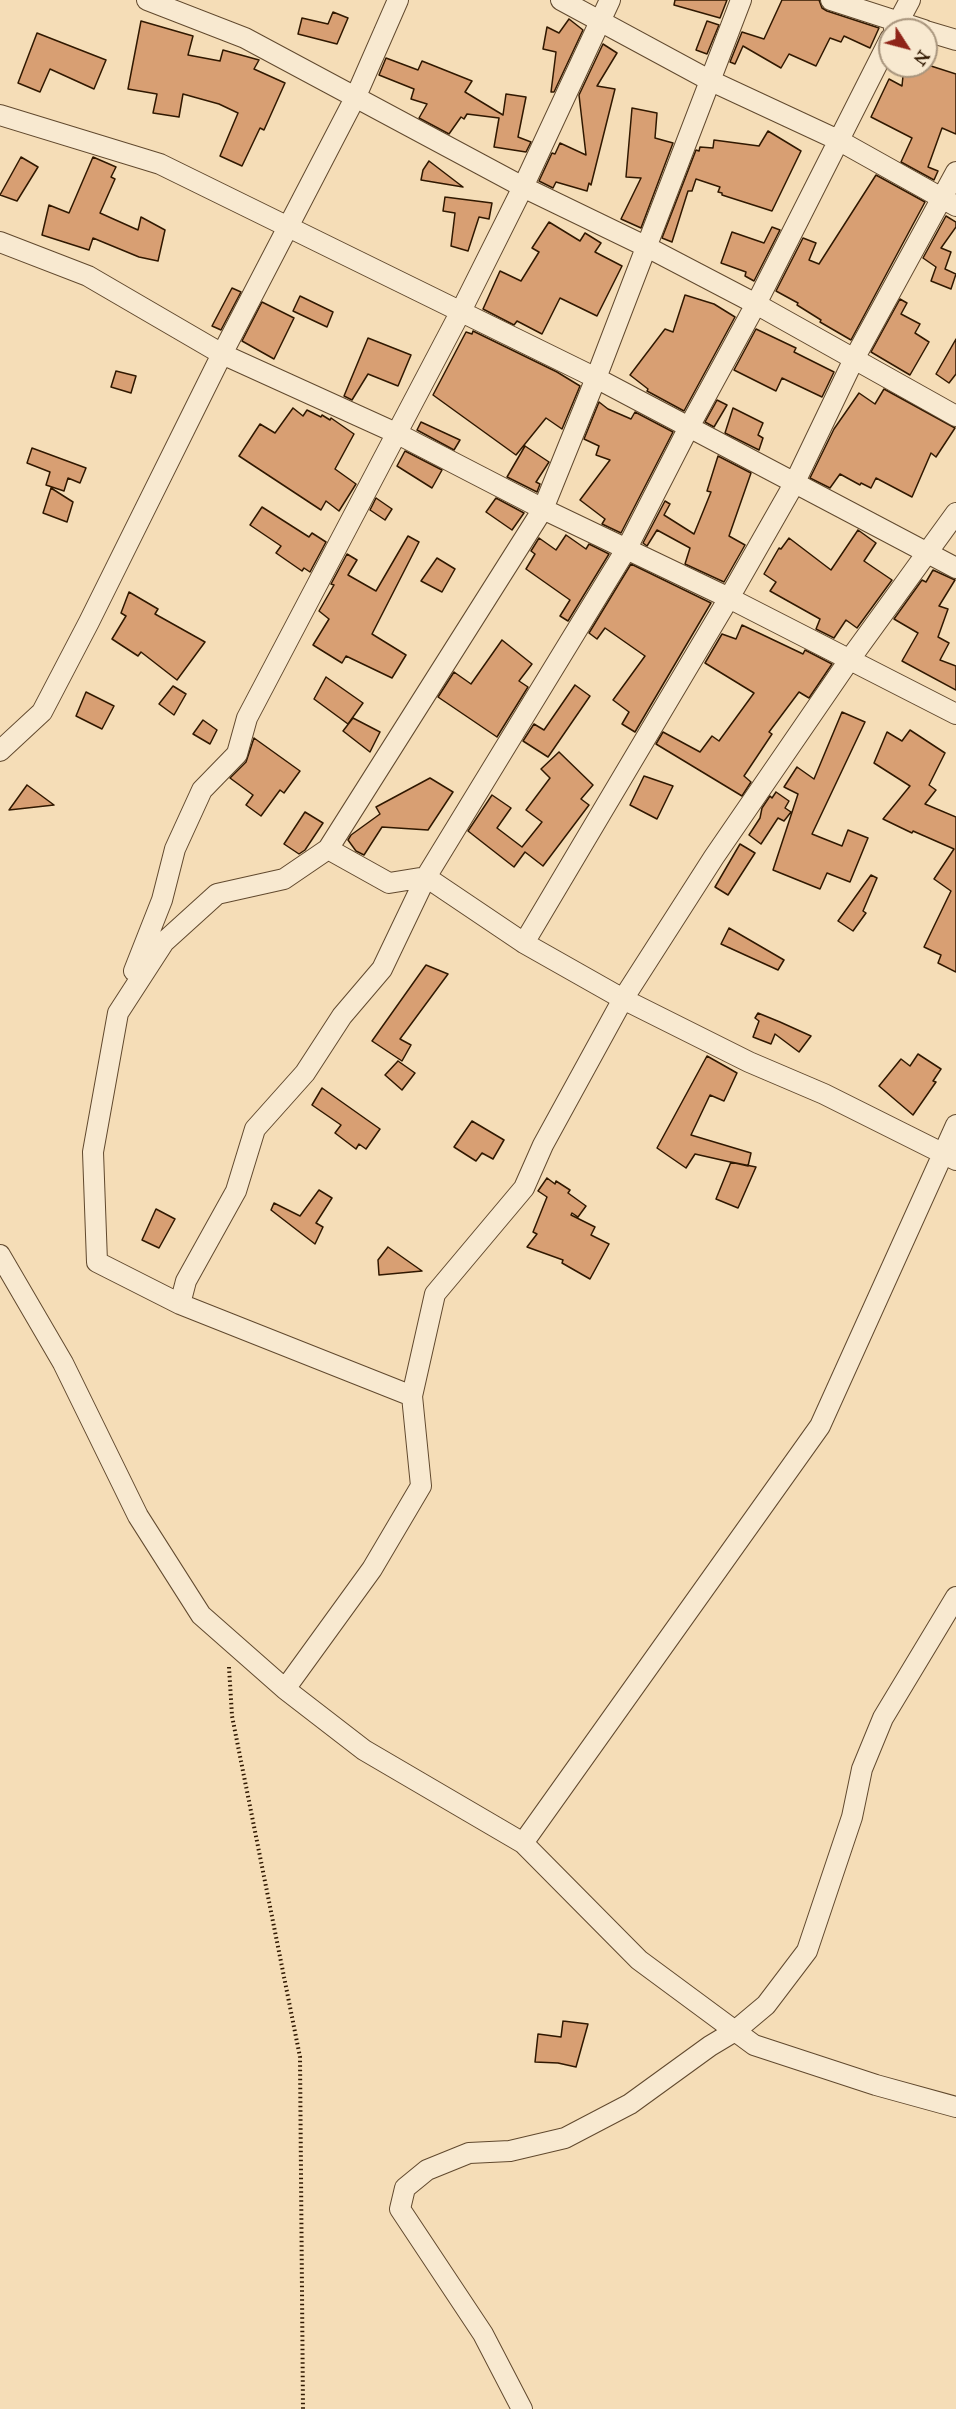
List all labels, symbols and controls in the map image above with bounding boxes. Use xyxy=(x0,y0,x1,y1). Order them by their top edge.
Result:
north arrow xyxy=(878,18,938,78)
text: N xyxy=(910,47,933,69)

